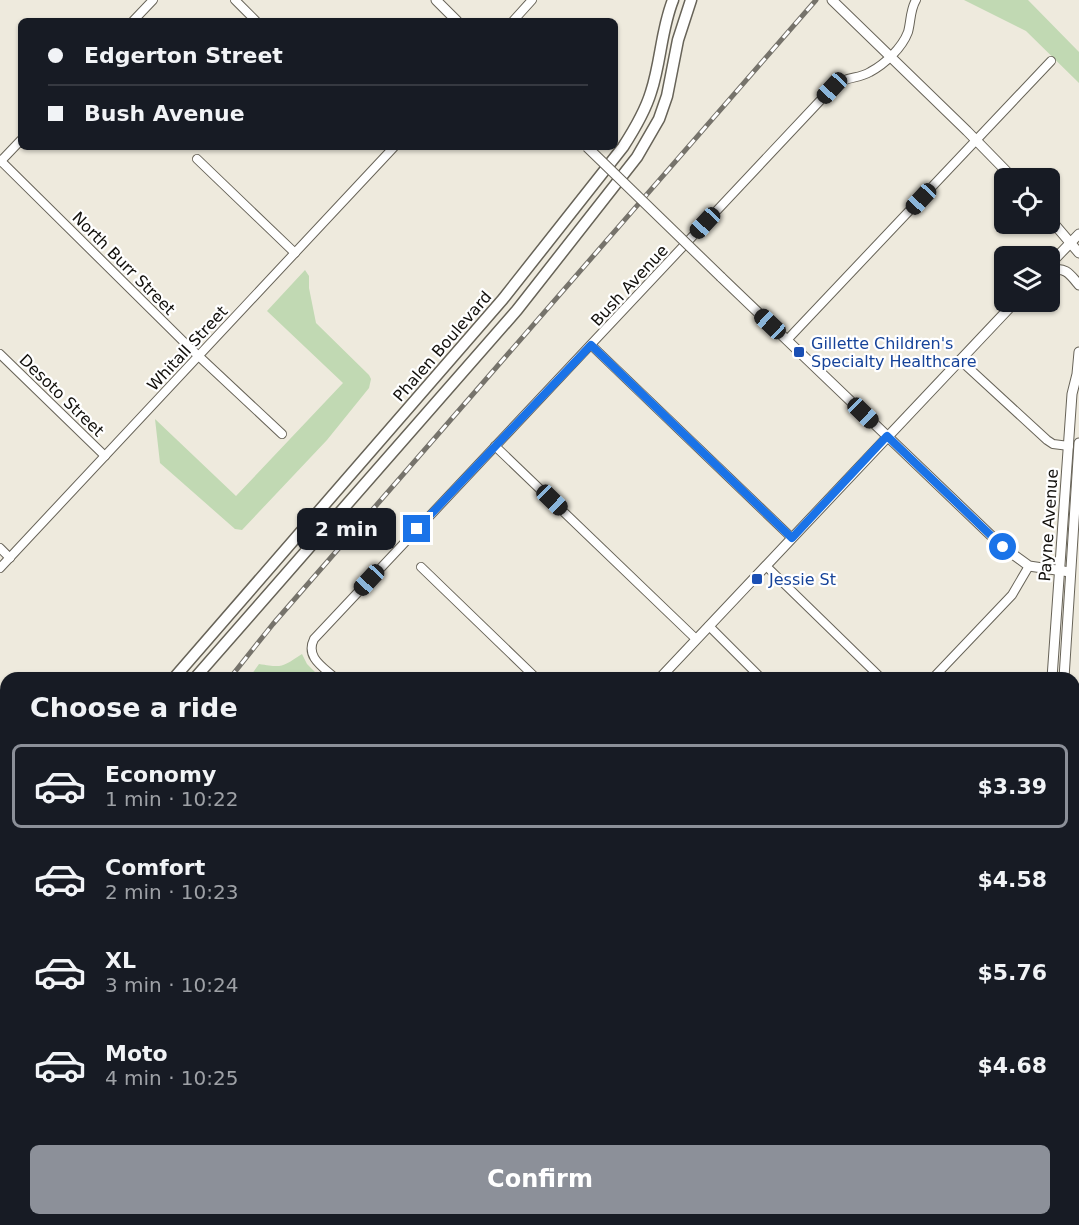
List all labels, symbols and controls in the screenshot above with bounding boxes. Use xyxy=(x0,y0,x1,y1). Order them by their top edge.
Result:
text: Edgerton Street xyxy=(84,43,283,68)
car xyxy=(813,69,851,107)
text: Bush Avenue xyxy=(84,101,245,126)
map controls xyxy=(994,168,1060,312)
button: locate xyxy=(994,168,1060,234)
car xyxy=(902,180,940,218)
car xyxy=(686,204,724,242)
street label: North Burr Street xyxy=(68,208,179,319)
street label: Bush Avenue xyxy=(587,241,672,330)
button: layers xyxy=(994,246,1060,312)
street label: Phalen Boulevard xyxy=(389,287,495,405)
street label: Whitall Street xyxy=(143,302,232,395)
car xyxy=(751,305,789,343)
place label: Gillette Children's Specialty Healthcare xyxy=(811,334,977,371)
marker: Gillette Children's Specialty Healthcare xyxy=(792,345,806,359)
street label: Desoto Street xyxy=(15,350,108,440)
car xyxy=(844,394,882,432)
street label: Payne Avenue xyxy=(1035,468,1062,582)
car xyxy=(533,481,571,519)
callout: 2 min xyxy=(297,508,396,550)
route end xyxy=(403,515,430,542)
text: 2 min xyxy=(315,517,378,541)
route start xyxy=(989,533,1016,560)
car xyxy=(350,561,388,599)
place label: Jessie St xyxy=(768,570,836,589)
marker: Jessie St xyxy=(750,572,764,586)
text: Choose a ride xyxy=(30,692,238,723)
icon: car xyxy=(33,759,87,813)
text: Economy xyxy=(105,762,216,787)
text: $3.39 xyxy=(977,774,1047,799)
text: 1 min · 10:22 xyxy=(105,787,239,811)
icon: car xyxy=(33,852,87,906)
text: Comfort xyxy=(105,855,205,880)
text: $4.58 xyxy=(977,867,1047,892)
text: 2 min · 10:23 xyxy=(105,880,239,904)
icon: car xyxy=(33,945,87,999)
text: XL xyxy=(105,948,136,973)
text: $5.76 xyxy=(977,960,1047,985)
text: 3 min · 10:24 xyxy=(105,973,239,997)
icon: car xyxy=(33,1038,87,1092)
text: Moto xyxy=(105,1041,168,1066)
text: $4.68 xyxy=(977,1053,1047,1078)
text: 4 min · 10:25 xyxy=(105,1066,239,1090)
button: Confirm xyxy=(30,1145,1050,1214)

